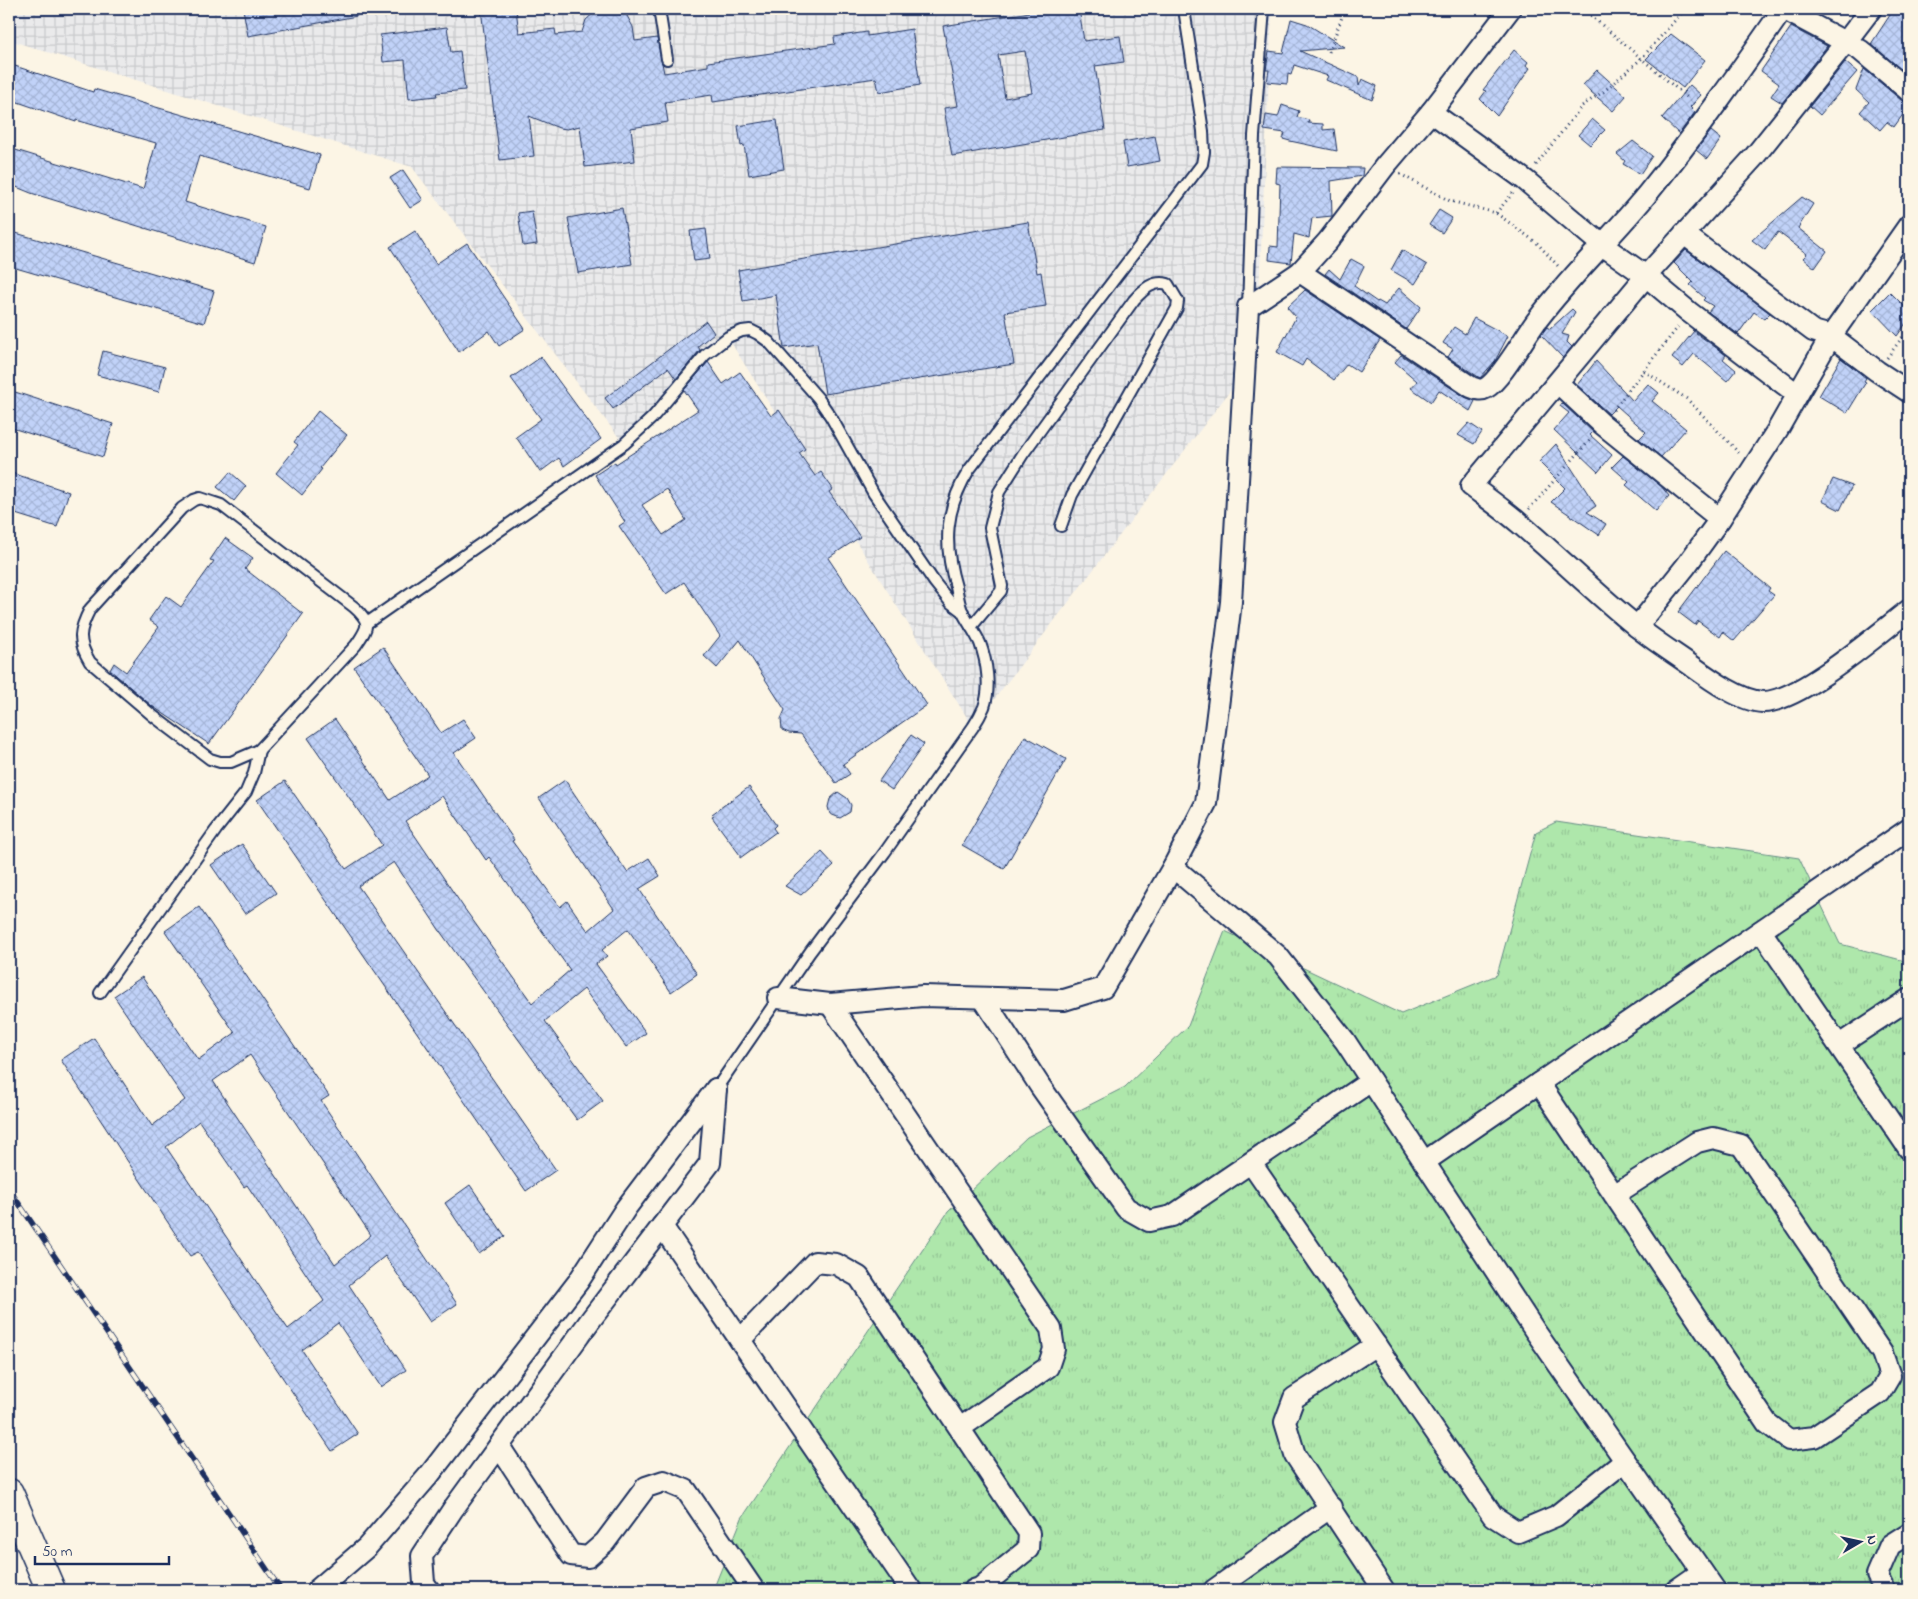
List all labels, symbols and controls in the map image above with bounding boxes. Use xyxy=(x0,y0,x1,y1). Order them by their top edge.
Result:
north arrow xyxy=(1836,1516,1886,1566)
scale bar xyxy=(35,1534,169,1566)
text: N xyxy=(1860,1534,1882,1547)
text: 50 m xyxy=(42,1541,73,1563)

